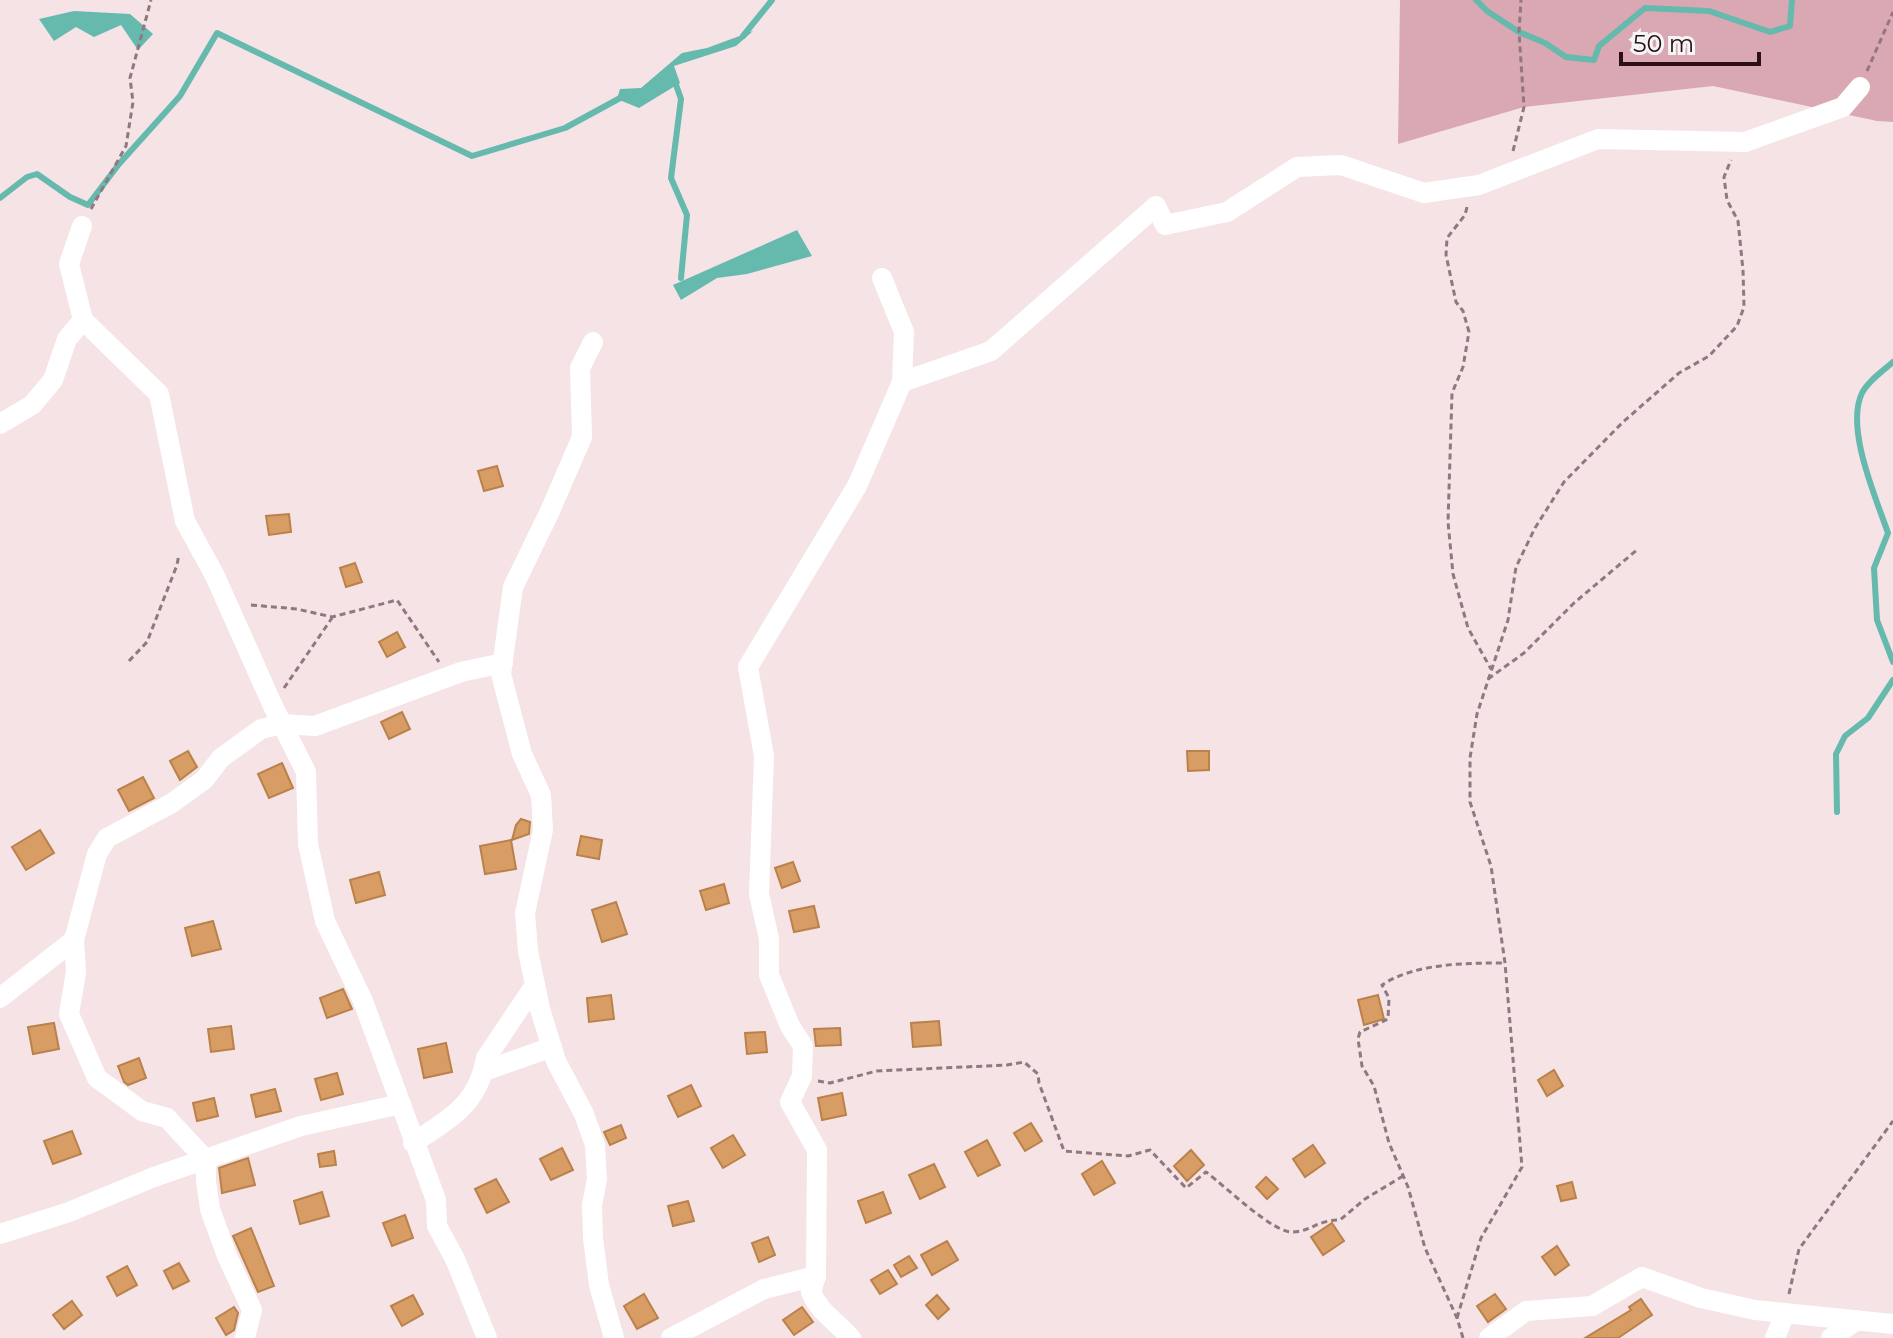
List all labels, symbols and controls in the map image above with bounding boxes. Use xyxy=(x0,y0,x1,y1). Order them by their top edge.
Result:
scale bar xyxy=(1621,16,1759,66)
text: 50 m xyxy=(1633,29,1694,58)

